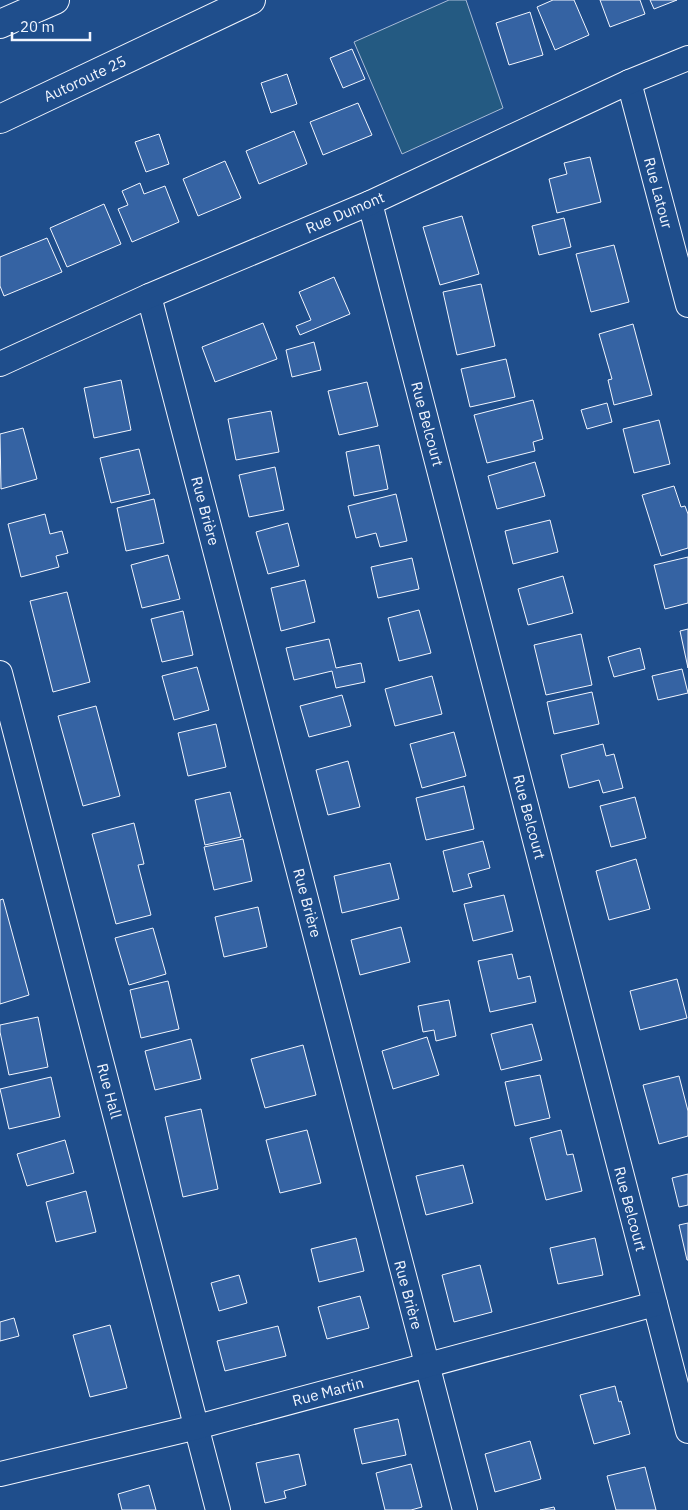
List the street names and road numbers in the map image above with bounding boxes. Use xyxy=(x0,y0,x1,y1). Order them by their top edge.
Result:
street label: Autoroute 25 xyxy=(40,51,129,106)
street label: Rue Latour xyxy=(640,155,677,231)
street label: Rue Dumont xyxy=(303,187,387,238)
street label: Rue Belcourt xyxy=(407,379,448,468)
street label: Rue Brière xyxy=(187,474,224,548)
street label: Rue Belcourt xyxy=(509,772,550,861)
street label: Rue Brière xyxy=(289,866,326,940)
street label: Rue Hall xyxy=(93,1061,126,1121)
street label: Rue Belcourt xyxy=(610,1164,651,1253)
street label: Rue Brière xyxy=(390,1258,427,1332)
street label: Rue Martin xyxy=(290,1373,366,1410)

